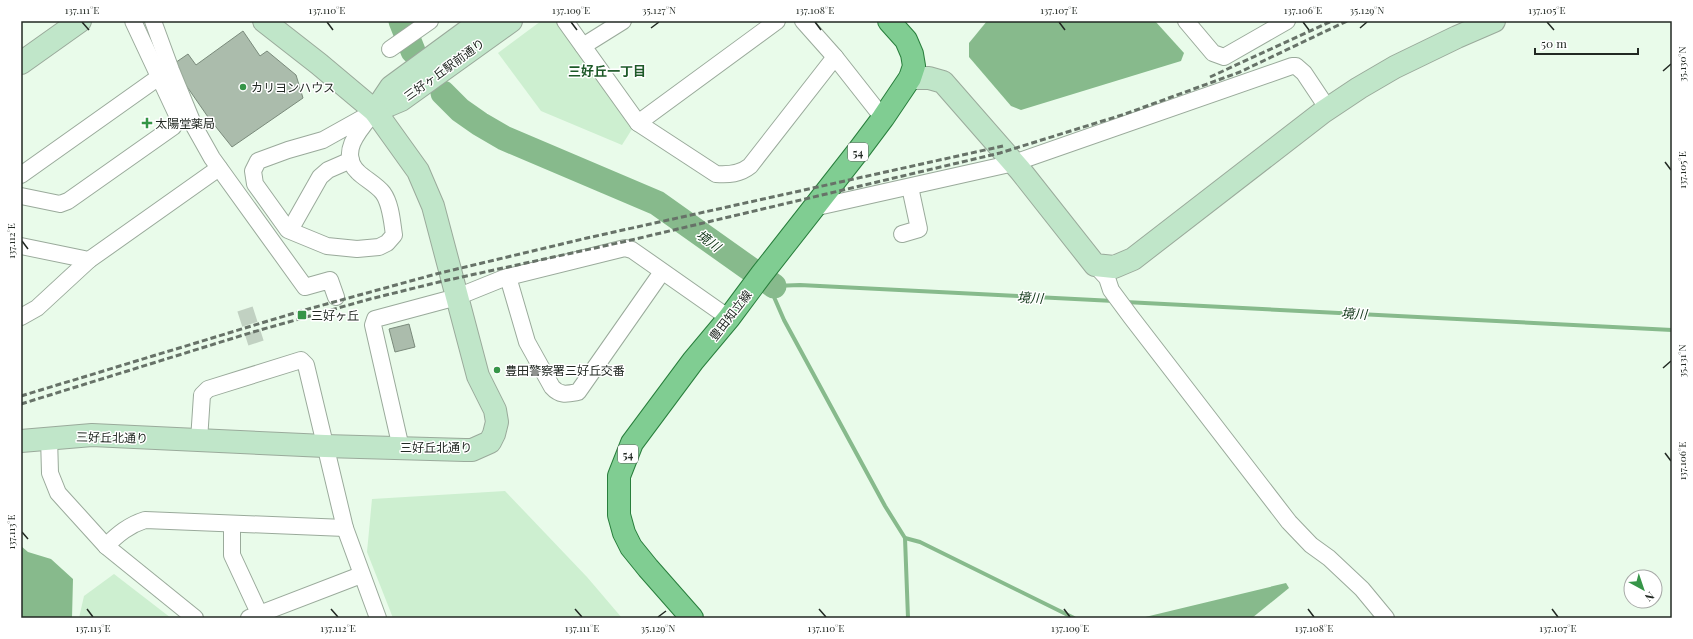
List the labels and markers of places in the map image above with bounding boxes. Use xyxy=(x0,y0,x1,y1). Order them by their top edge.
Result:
place label: カリヨンハウス xyxy=(251,79,335,95)
marker: カリヨンハウス xyxy=(238,82,248,92)
place label: 太陽堂薬局 xyxy=(155,115,215,131)
marker: 太陽堂薬局 xyxy=(142,118,152,128)
place label: 三好ヶ丘 xyxy=(311,307,359,323)
marker: 三好ヶ丘 xyxy=(296,309,308,321)
place label: 豊田警察署三好丘交番 xyxy=(505,362,625,378)
marker: 豊田警察署三好丘交番 xyxy=(492,365,502,375)

